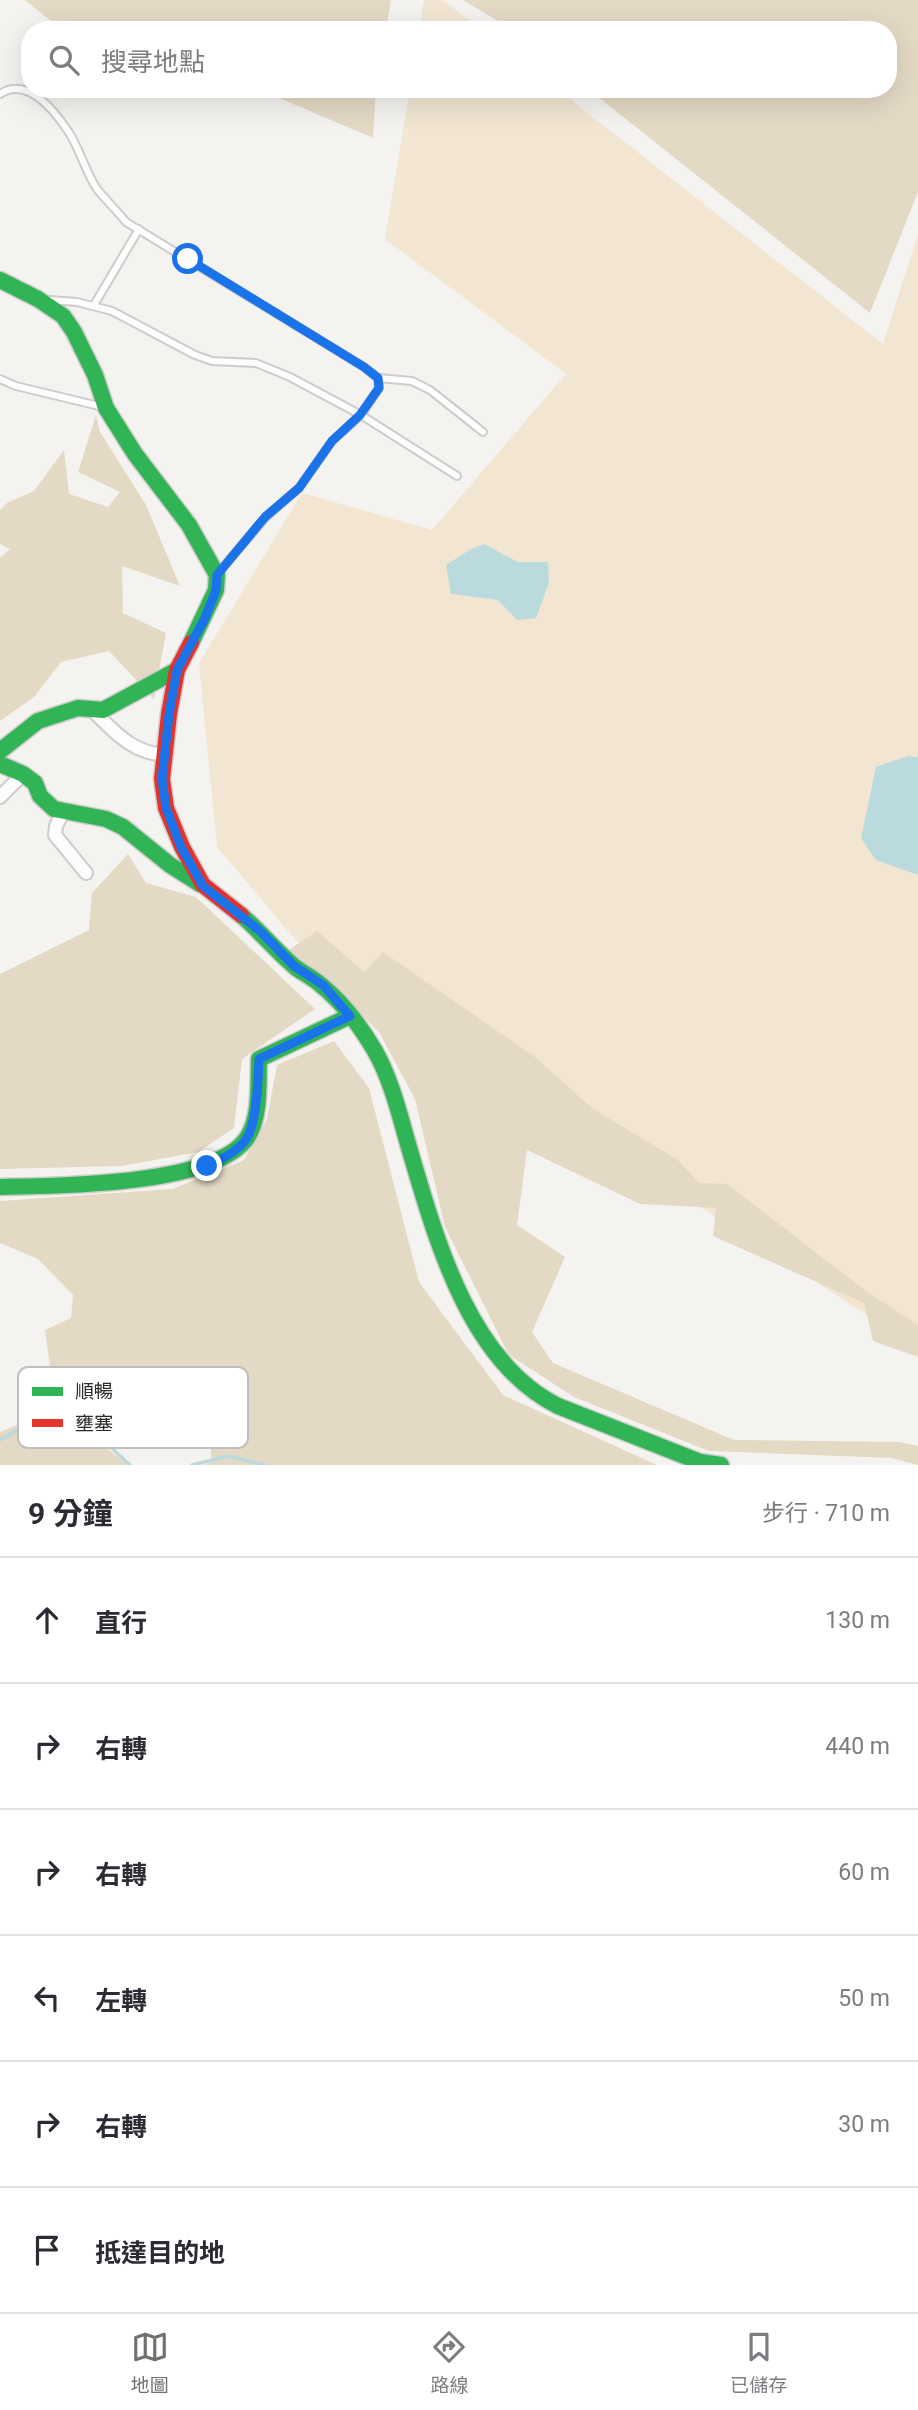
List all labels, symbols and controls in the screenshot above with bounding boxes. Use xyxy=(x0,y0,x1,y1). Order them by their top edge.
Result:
search box xyxy=(21,21,897,98)
icon: search xyxy=(45,41,83,79)
text: 搜尋地點 xyxy=(101,47,205,77)
route start xyxy=(172,243,203,274)
route end xyxy=(191,1150,222,1181)
legend xyxy=(18,1367,248,1448)
text: 順暢 xyxy=(75,1380,113,1403)
text: 壅塞 xyxy=(75,1412,113,1435)
text: 9 分鐘 xyxy=(28,1496,113,1531)
text: 步行 · 710 m xyxy=(762,1500,890,1527)
icon: ahead xyxy=(28,1601,66,1639)
text: 130 m xyxy=(825,1607,890,1634)
text: 直行 xyxy=(95,1608,147,1638)
icon: right xyxy=(28,1727,66,1765)
text: 440 m xyxy=(825,1733,890,1760)
text: 右轉 xyxy=(95,1734,147,1764)
icon: right xyxy=(28,1853,66,1891)
text: 60 m xyxy=(838,1859,890,1886)
text: 右轉 xyxy=(95,1860,147,1890)
icon: left xyxy=(28,1979,66,2017)
text: 50 m xyxy=(838,1985,890,2012)
text: 左轉 xyxy=(95,1986,147,2016)
icon: right xyxy=(28,2105,66,2143)
text: 30 m xyxy=(838,2111,890,2138)
text: 右轉 xyxy=(95,2112,147,2142)
icon: arrive xyxy=(28,2231,66,2269)
text: 抵達目的地 xyxy=(95,2238,225,2268)
tab: 地圖 xyxy=(131,2328,169,2397)
tab: 路線 xyxy=(430,2328,468,2397)
tab: 已儲存 xyxy=(730,2328,787,2397)

